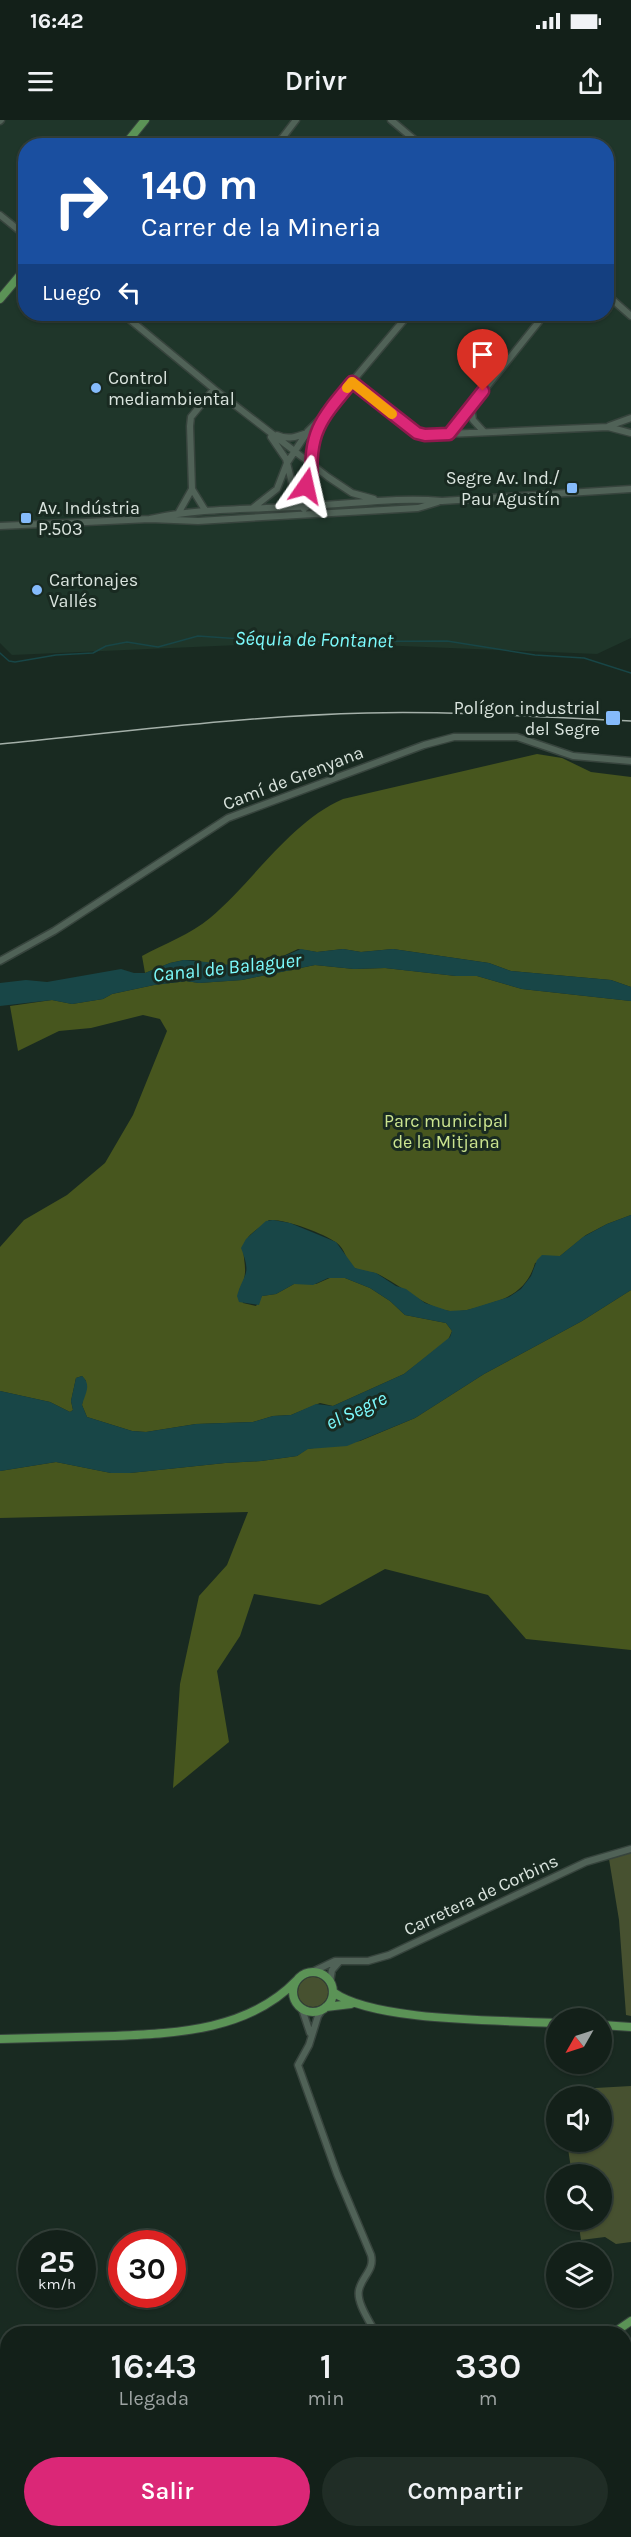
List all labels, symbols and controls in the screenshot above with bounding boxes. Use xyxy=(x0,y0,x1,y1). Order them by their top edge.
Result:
text: 16:42 xyxy=(30,8,84,34)
icon: menu xyxy=(24,65,57,98)
text: Drivr xyxy=(285,65,346,97)
icon: share xyxy=(574,65,607,98)
text: 140 m xyxy=(141,160,258,210)
icon: right xyxy=(42,162,120,240)
text: Carrer de la Mineria xyxy=(141,211,381,243)
icon: left xyxy=(113,276,146,309)
text: Luego xyxy=(42,280,101,306)
pin xyxy=(457,329,508,391)
icon: arrive xyxy=(466,338,499,371)
place label: Control mediambiental xyxy=(108,367,235,410)
marker: Control mediambiental xyxy=(89,381,103,395)
position arrow xyxy=(274,454,338,518)
place label: Segre Av. Ind./ Pau Agustín xyxy=(446,467,560,510)
marker: Segre Av. Ind./ Pau Agustín xyxy=(565,481,579,495)
place label: Av. Indústria P.503 xyxy=(38,497,140,540)
marker: Av. Indústria P.503 xyxy=(19,511,33,525)
place label: Cartonajes Vallés xyxy=(49,569,138,612)
marker: Cartonajes Vallés xyxy=(30,583,44,597)
water label: Séquia de Fontanet xyxy=(234,627,394,652)
place label: Polígon industrial del Segre xyxy=(454,697,600,740)
marker: Polígon industrial del Segre xyxy=(604,709,622,727)
street label: Camí de Grenyana xyxy=(220,741,366,815)
water label: Canal de Balaguer xyxy=(152,948,304,987)
park label: Parc municipal de la Mitjana xyxy=(384,1110,508,1153)
water label: el Segre xyxy=(322,1386,391,1435)
street label: Carretera de Corbins xyxy=(400,1850,562,1940)
north arrow xyxy=(546,2008,612,2074)
map controls xyxy=(546,2008,612,2308)
button: sound xyxy=(546,2086,612,2152)
button: search xyxy=(546,2164,612,2230)
speed limit sign: 30 xyxy=(108,2230,186,2308)
button: layers xyxy=(546,2242,612,2308)
text: 25 xyxy=(39,2244,75,2280)
text: km/h xyxy=(38,2275,76,2293)
text: 16:43 xyxy=(111,2345,197,2387)
text: 1 xyxy=(320,2345,332,2387)
text: 330 xyxy=(455,2345,521,2387)
text: Llegada xyxy=(119,2387,189,2410)
text: min xyxy=(308,2387,344,2410)
text: m xyxy=(479,2387,498,2410)
button: Salir xyxy=(24,2457,310,2526)
button: Compartir xyxy=(322,2457,608,2526)

